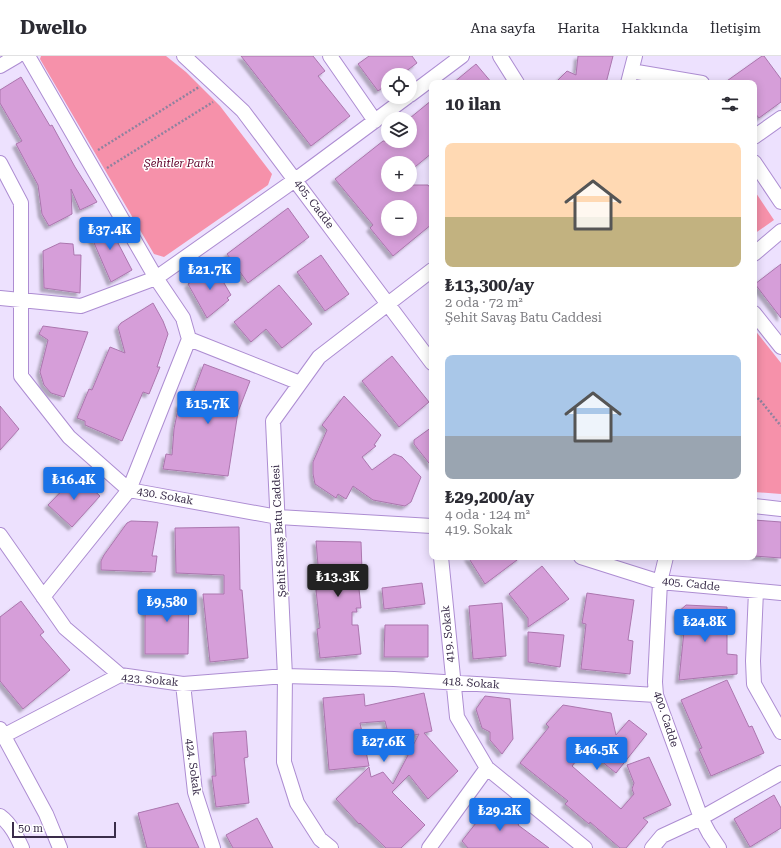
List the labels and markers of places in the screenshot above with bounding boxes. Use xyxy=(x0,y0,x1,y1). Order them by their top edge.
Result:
pin: ₺37.4K xyxy=(77,217,143,251)
pin: ₺21.7K xyxy=(177,257,243,291)
pin: ₺15.7K xyxy=(175,391,241,425)
pin: ₺16.4K xyxy=(41,467,107,501)
pin: ₺13.3K xyxy=(305,564,371,598)
pin: ₺9,580 xyxy=(134,589,200,623)
pin: ₺24.8K xyxy=(672,609,738,643)
pin: ₺27.6K xyxy=(351,729,417,763)
pin: ₺46.5K xyxy=(564,737,630,771)
pin: ₺29.2K xyxy=(467,798,533,832)

